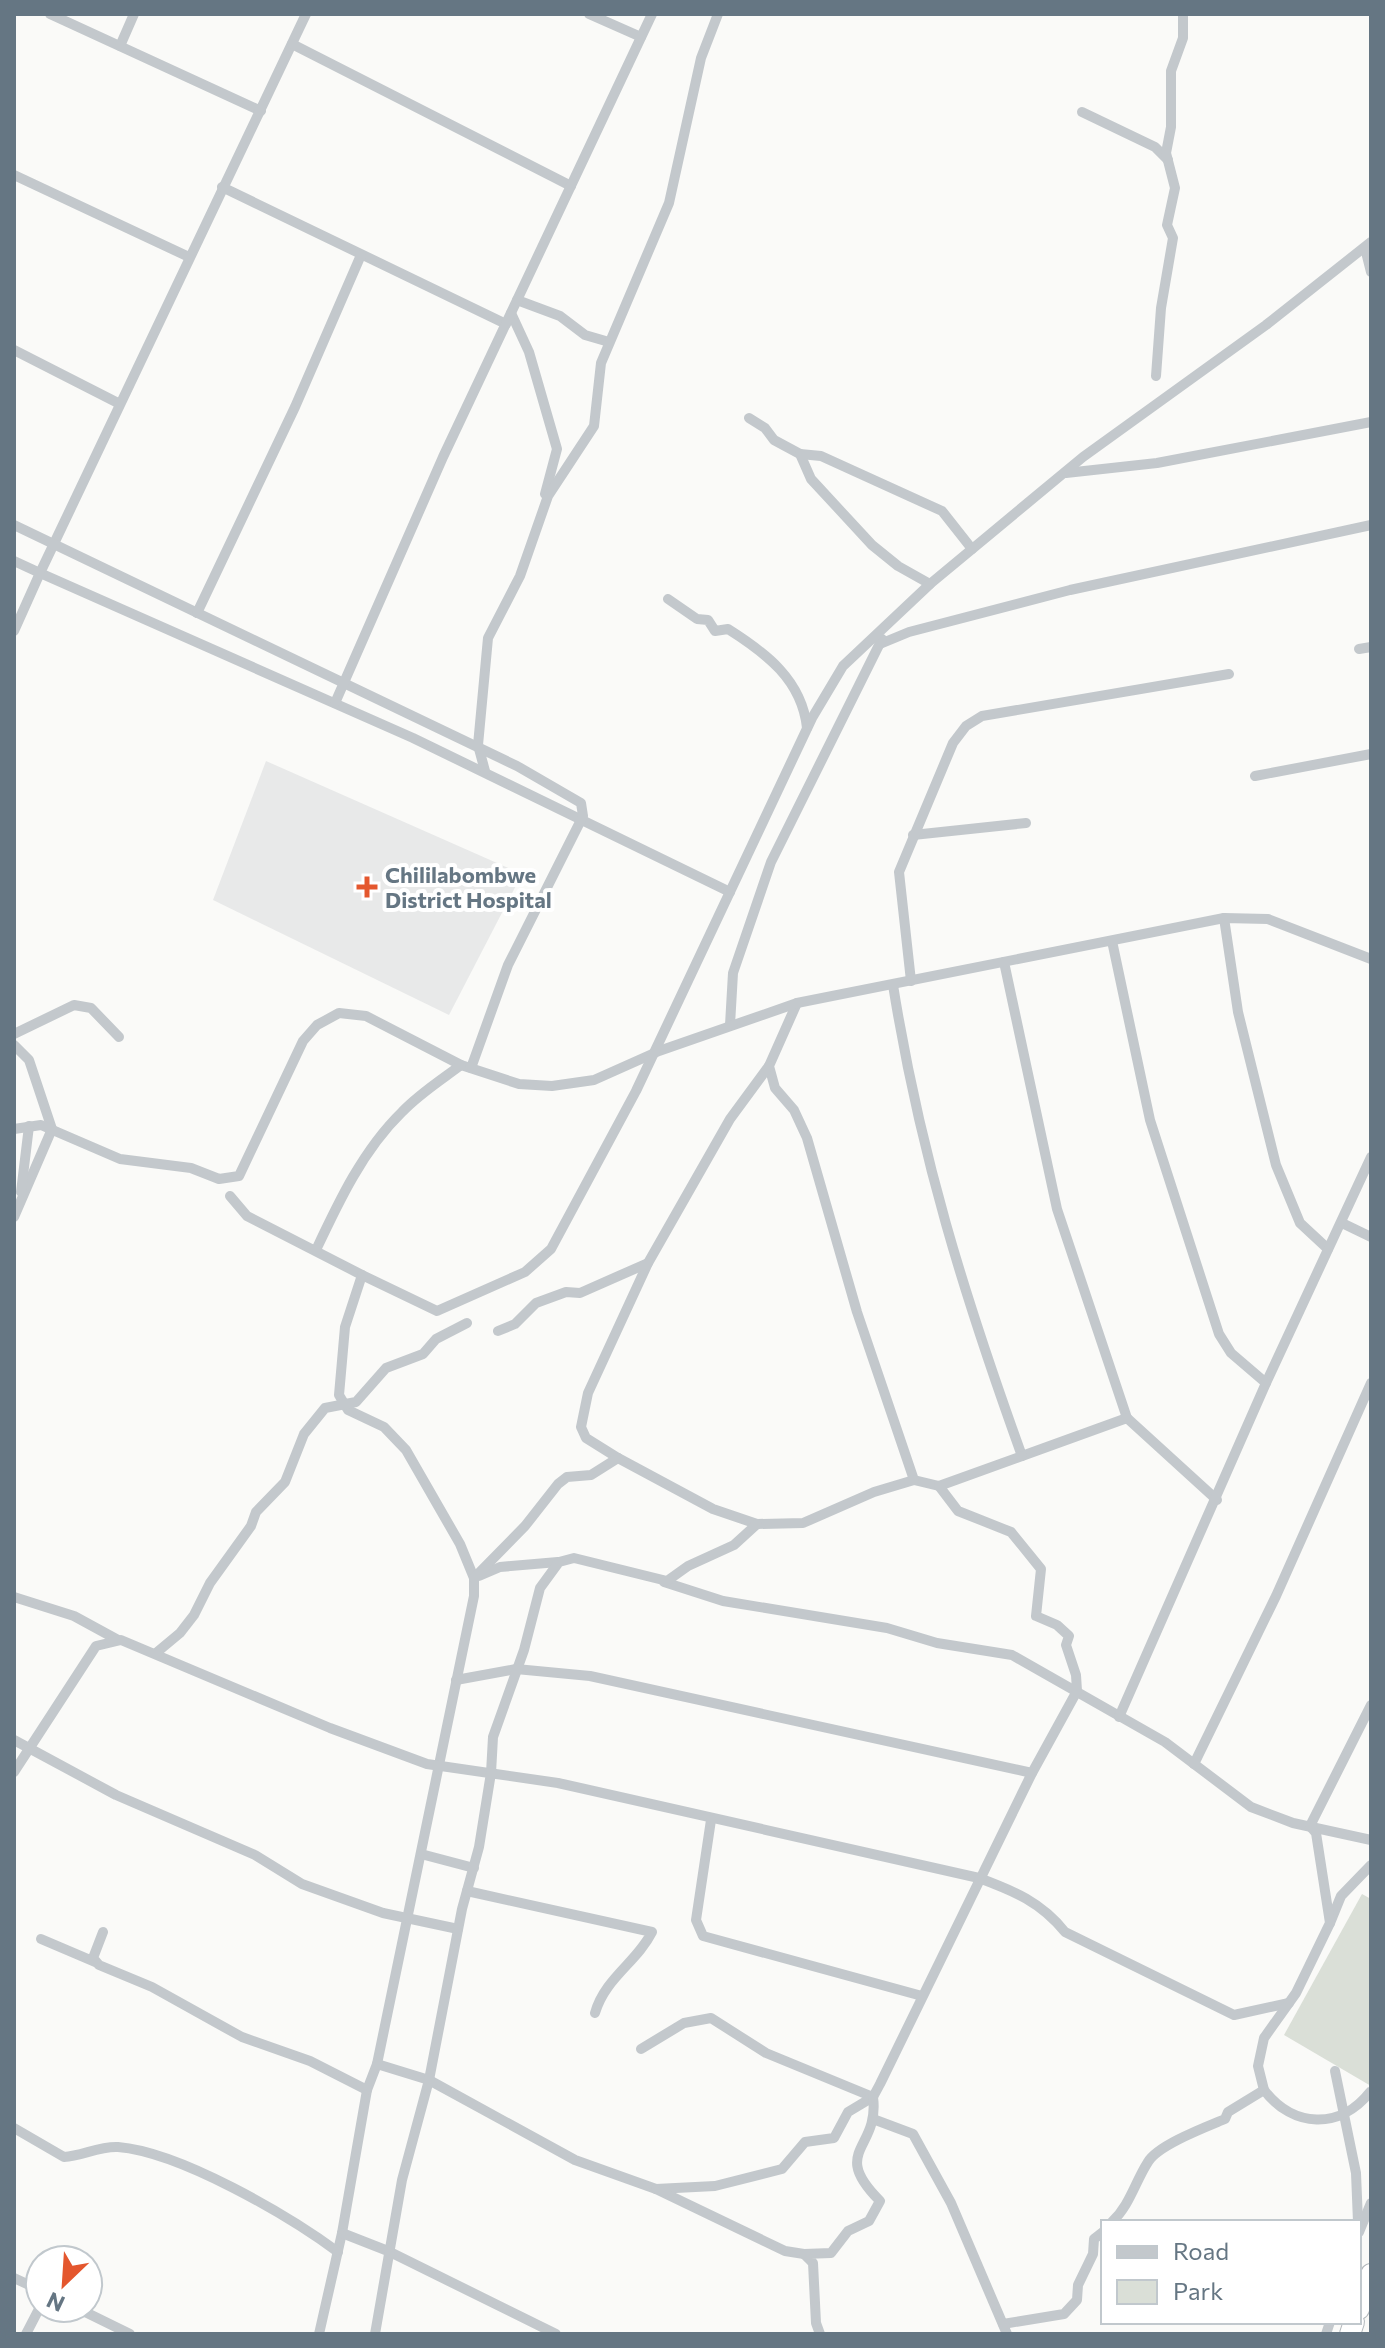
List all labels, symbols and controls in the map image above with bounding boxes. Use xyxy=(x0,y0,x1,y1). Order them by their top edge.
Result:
place label: Chililabombwe District Hospital xyxy=(385,861,552,913)
marker: Chililabombwe District Hospital xyxy=(356,876,378,898)
legend xyxy=(1101,2220,1361,2324)
text: Road xyxy=(1173,2236,1229,2265)
north arrow xyxy=(24,2244,104,2324)
text: Park xyxy=(1173,2276,1223,2305)
text: N xyxy=(42,2287,69,2318)

